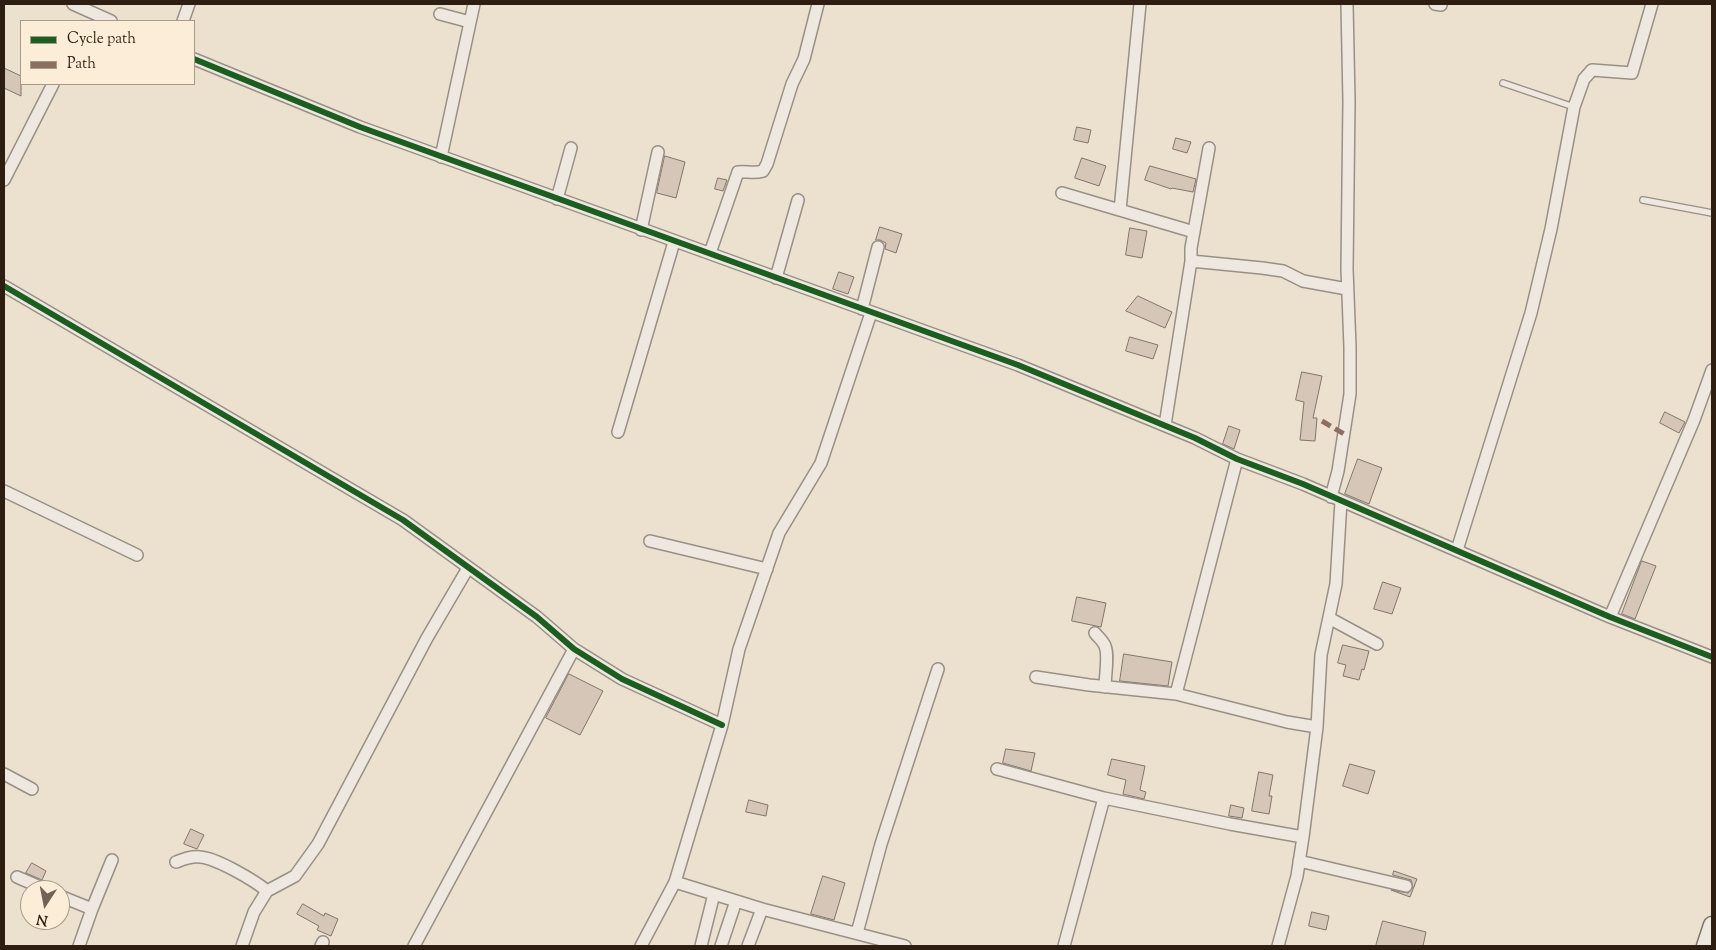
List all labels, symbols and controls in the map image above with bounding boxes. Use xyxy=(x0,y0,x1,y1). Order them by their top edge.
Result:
legend xyxy=(20,20,195,85)
text: Cycle path xyxy=(67,29,136,50)
text: Path xyxy=(67,54,96,75)
north arrow xyxy=(20,880,70,930)
text: N xyxy=(35,908,50,930)

